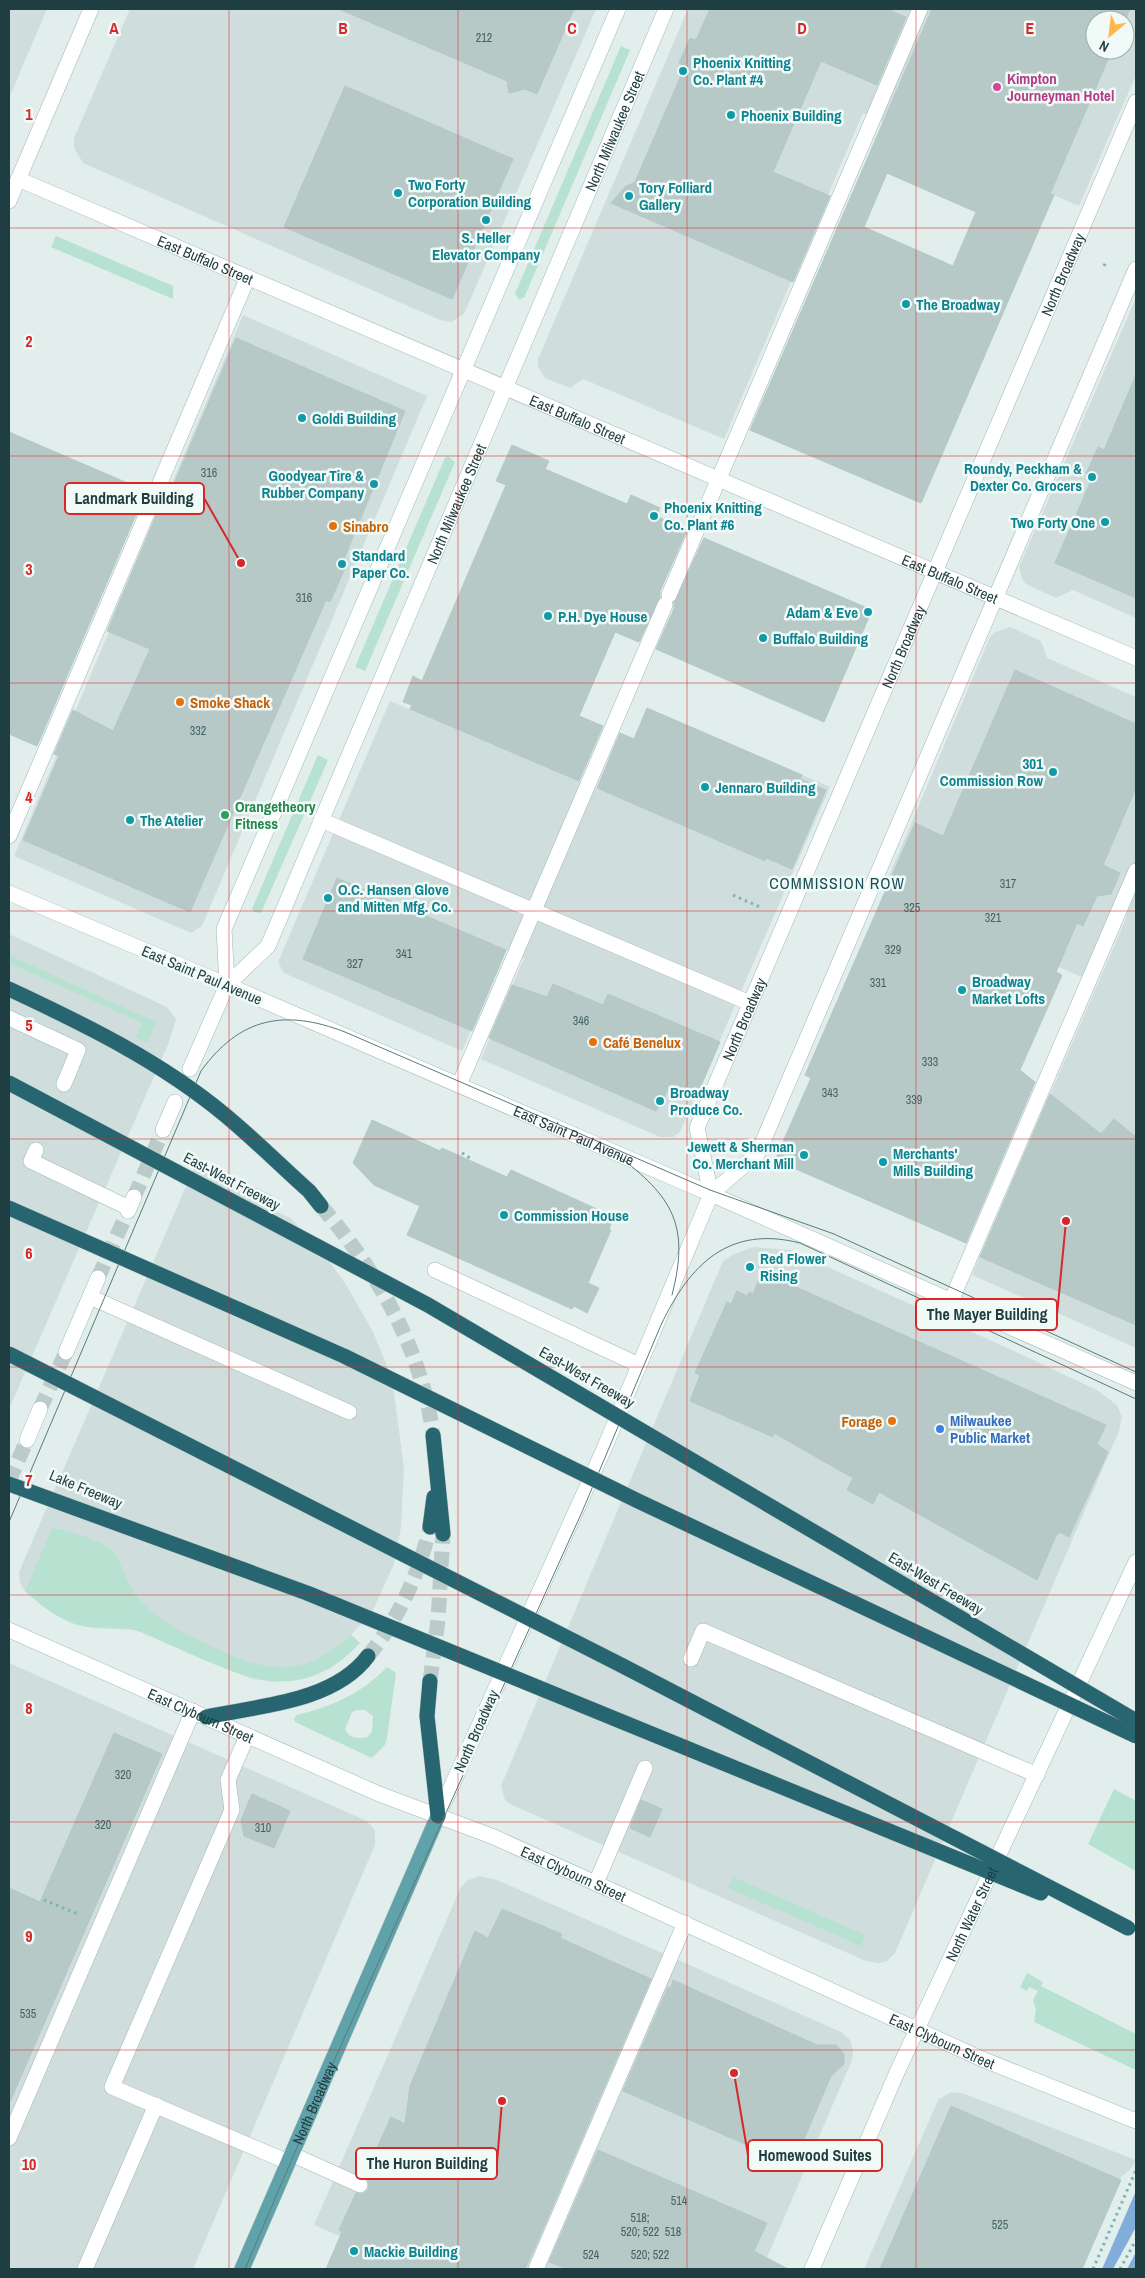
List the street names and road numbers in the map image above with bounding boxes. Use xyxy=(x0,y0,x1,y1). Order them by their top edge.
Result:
street label: North Milwaukee Street xyxy=(579,67,649,194)
street label: North Broadway xyxy=(1035,229,1090,319)
street label: East Buffalo Street xyxy=(154,230,257,289)
street label: East Buffalo Street xyxy=(527,389,630,449)
street label: North Milwaukee Street xyxy=(421,440,491,567)
street label: East Buffalo Street xyxy=(899,549,1002,608)
street label: North Broadway xyxy=(876,601,930,691)
street label: East Saint Paul Avenue xyxy=(139,940,266,1010)
street label: North Broadway xyxy=(717,974,771,1064)
street label: East Saint Paul Avenue xyxy=(511,1100,638,1170)
street label: East-West Freeway xyxy=(180,1147,285,1216)
street label: East-West Freeway xyxy=(535,1341,639,1413)
street label: Lake Freeway xyxy=(46,1464,126,1514)
street label: East-West Freeway xyxy=(885,1546,988,1620)
street label: East Clybourn Street xyxy=(145,1682,258,1748)
street label: North Broadway xyxy=(448,1686,504,1776)
street label: East Clybourn Street xyxy=(518,1840,630,1907)
street label: North Water Street xyxy=(940,1863,1002,1965)
street label: East Clybourn Street xyxy=(886,2008,999,2074)
street label: North Broadway xyxy=(287,2057,341,2148)

